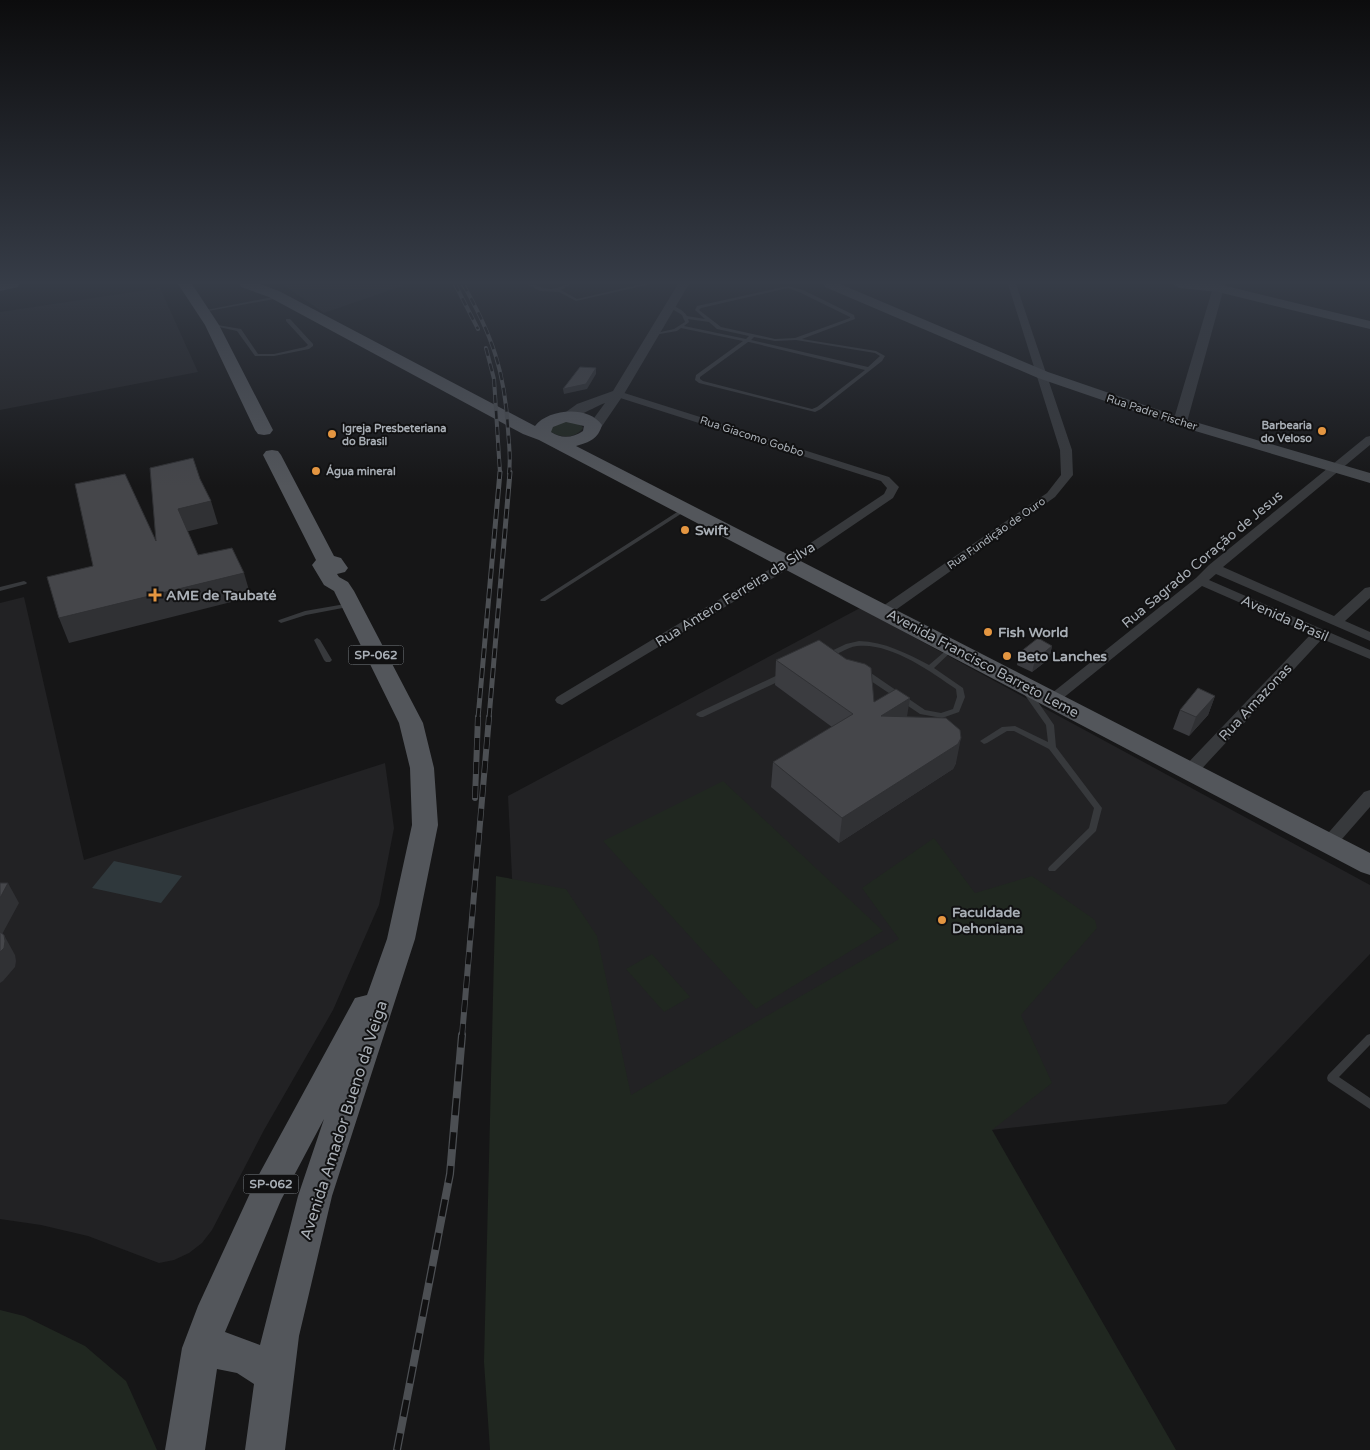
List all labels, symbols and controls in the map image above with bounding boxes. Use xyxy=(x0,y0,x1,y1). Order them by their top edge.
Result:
street label: Rua Padre Fischer xyxy=(1105,392,1200,434)
street label: Rua Giacomo Gobbo xyxy=(698,414,806,460)
place label: Barbearia do Veloso xyxy=(1261,419,1312,445)
place label: Igreja Presbeteriana do Brasil xyxy=(342,422,446,448)
marker: Barbearia do Veloso xyxy=(1316,425,1328,437)
marker: Igreja Presbeteriana do Brasil xyxy=(326,428,338,440)
place label: Água mineral xyxy=(326,464,396,479)
marker: Água mineral xyxy=(310,465,322,477)
street label: Rua Sagrado Coração de Jesus xyxy=(1118,487,1287,632)
street label: Rua Fundição de Ouro xyxy=(945,494,1048,572)
place label: Swift xyxy=(695,522,729,539)
marker: Swift xyxy=(679,524,691,536)
street label: Rua Antero Ferreira da Silva xyxy=(652,538,818,651)
place label: AME de Taubaté xyxy=(166,587,276,604)
marker: AME de Taubaté xyxy=(148,588,162,602)
street label: Avenida Brasil xyxy=(1238,592,1331,645)
street label: Avenida Francisco Barreto Leme xyxy=(884,606,1082,721)
place label: Fish World xyxy=(998,624,1069,641)
marker: Fish World xyxy=(982,626,994,638)
road number: SP-062 xyxy=(348,646,404,664)
place label: Beto Lanches xyxy=(1017,648,1107,665)
marker: Beto Lanches xyxy=(1001,650,1013,662)
street label: Rua Amazonas xyxy=(1215,660,1296,745)
place label: Faculdade Dehoniana xyxy=(952,904,1024,937)
marker: Faculdade Dehoniana xyxy=(936,914,948,926)
street label: Avenida Amador Bueno da Veiga xyxy=(296,998,392,1242)
road number: SP-062 xyxy=(244,1174,298,1194)

